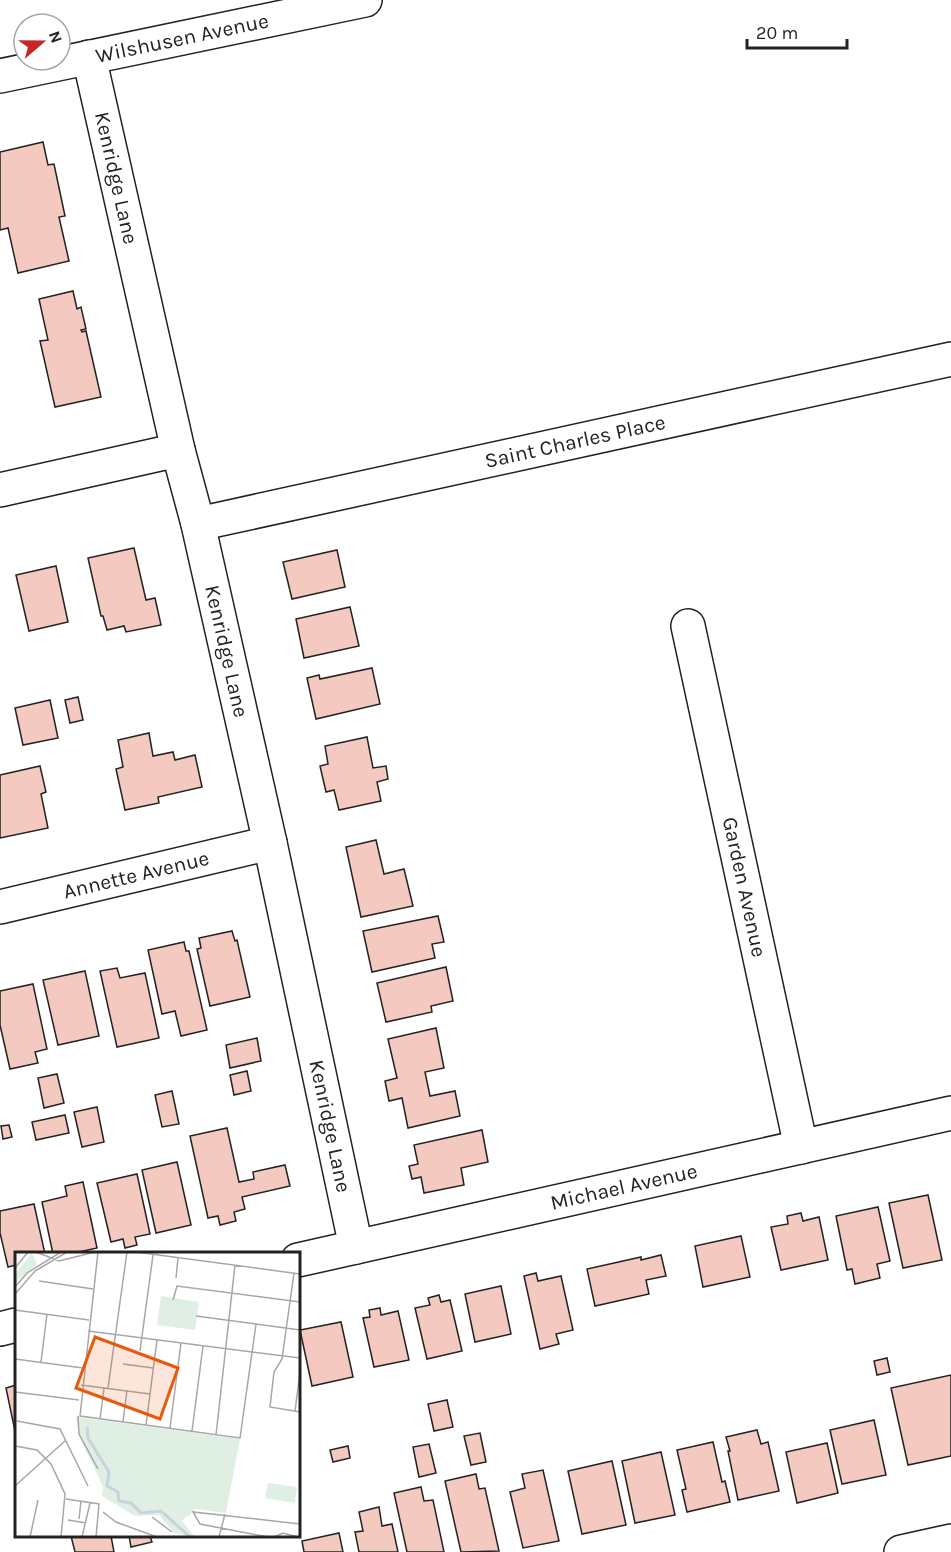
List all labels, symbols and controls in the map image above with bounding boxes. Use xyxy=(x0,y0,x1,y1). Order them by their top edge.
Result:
street label: Wilshusen Avenue xyxy=(93,8,271,68)
north arrow xyxy=(12,12,72,72)
scale bar xyxy=(747,12,848,50)
text: 20 m xyxy=(756,22,798,44)
text: N xyxy=(45,28,67,46)
street label: Kenridge Lane xyxy=(90,109,143,246)
street label: Saint Charles Place xyxy=(482,410,668,473)
street label: Kenridge Lane xyxy=(200,583,253,720)
street label: Garden Avenue xyxy=(718,815,771,959)
street label: Annette Avenue xyxy=(61,846,211,904)
street label: Kenridge Lane xyxy=(304,1057,356,1195)
street label: Michael Avenue xyxy=(548,1158,700,1215)
inset map xyxy=(15,1252,300,1537)

